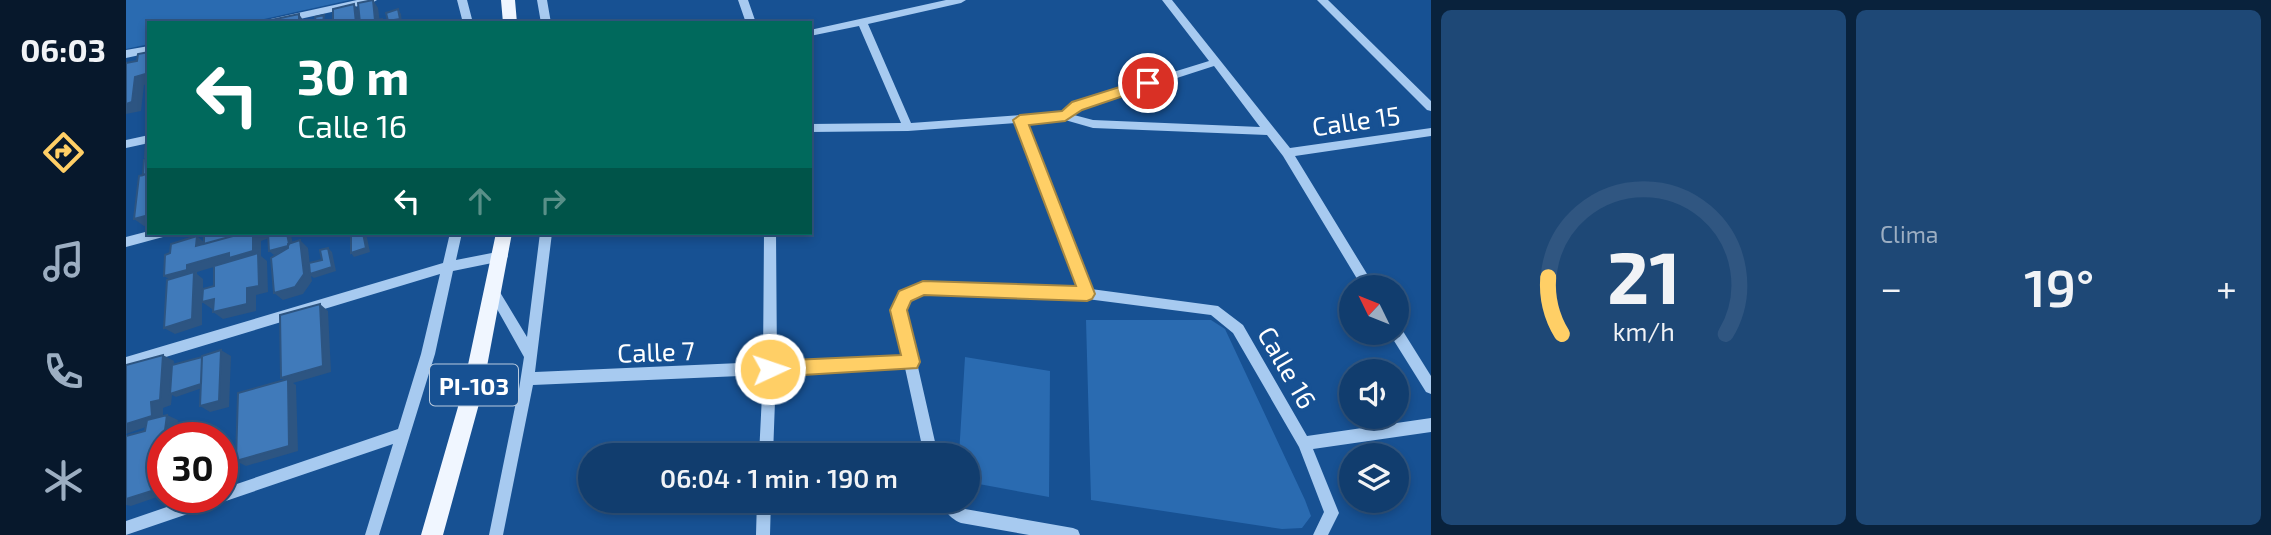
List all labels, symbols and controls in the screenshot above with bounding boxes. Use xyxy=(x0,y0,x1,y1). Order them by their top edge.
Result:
text: 06:03 xyxy=(20,30,106,68)
text: 30 m xyxy=(297,46,409,105)
icon: left xyxy=(182,49,273,140)
pin xyxy=(1118,53,1178,113)
icon: arrive xyxy=(1129,64,1167,102)
street label: Calle 15 xyxy=(1310,98,1402,142)
text: Calle 16 xyxy=(297,106,407,144)
icon: directions xyxy=(39,128,88,177)
icon: left xyxy=(388,182,426,220)
icon: ahead xyxy=(461,182,499,220)
icon: right xyxy=(534,182,572,220)
text: Clima xyxy=(1880,220,1938,248)
text: 21 xyxy=(1607,231,1680,319)
icon: music xyxy=(39,237,88,286)
text: 19° xyxy=(2024,255,2094,317)
text: − xyxy=(1880,264,1902,310)
text: + xyxy=(2216,264,2237,310)
north arrow xyxy=(1339,275,1409,345)
map controls xyxy=(1339,275,1409,513)
text: km/h xyxy=(1612,315,1675,345)
street label: Calle 16 xyxy=(1252,320,1324,414)
position arrow xyxy=(733,332,807,406)
street label: Calle 7 xyxy=(617,334,695,368)
icon: phone xyxy=(39,347,88,396)
button: sound xyxy=(1339,359,1409,429)
road number: PI-103 xyxy=(430,364,518,406)
speed limit sign: 30 xyxy=(147,422,238,513)
button: layers xyxy=(1339,443,1409,513)
icon: climate xyxy=(39,456,88,505)
text: 06:04 · 1 min · 190 m xyxy=(660,462,898,493)

